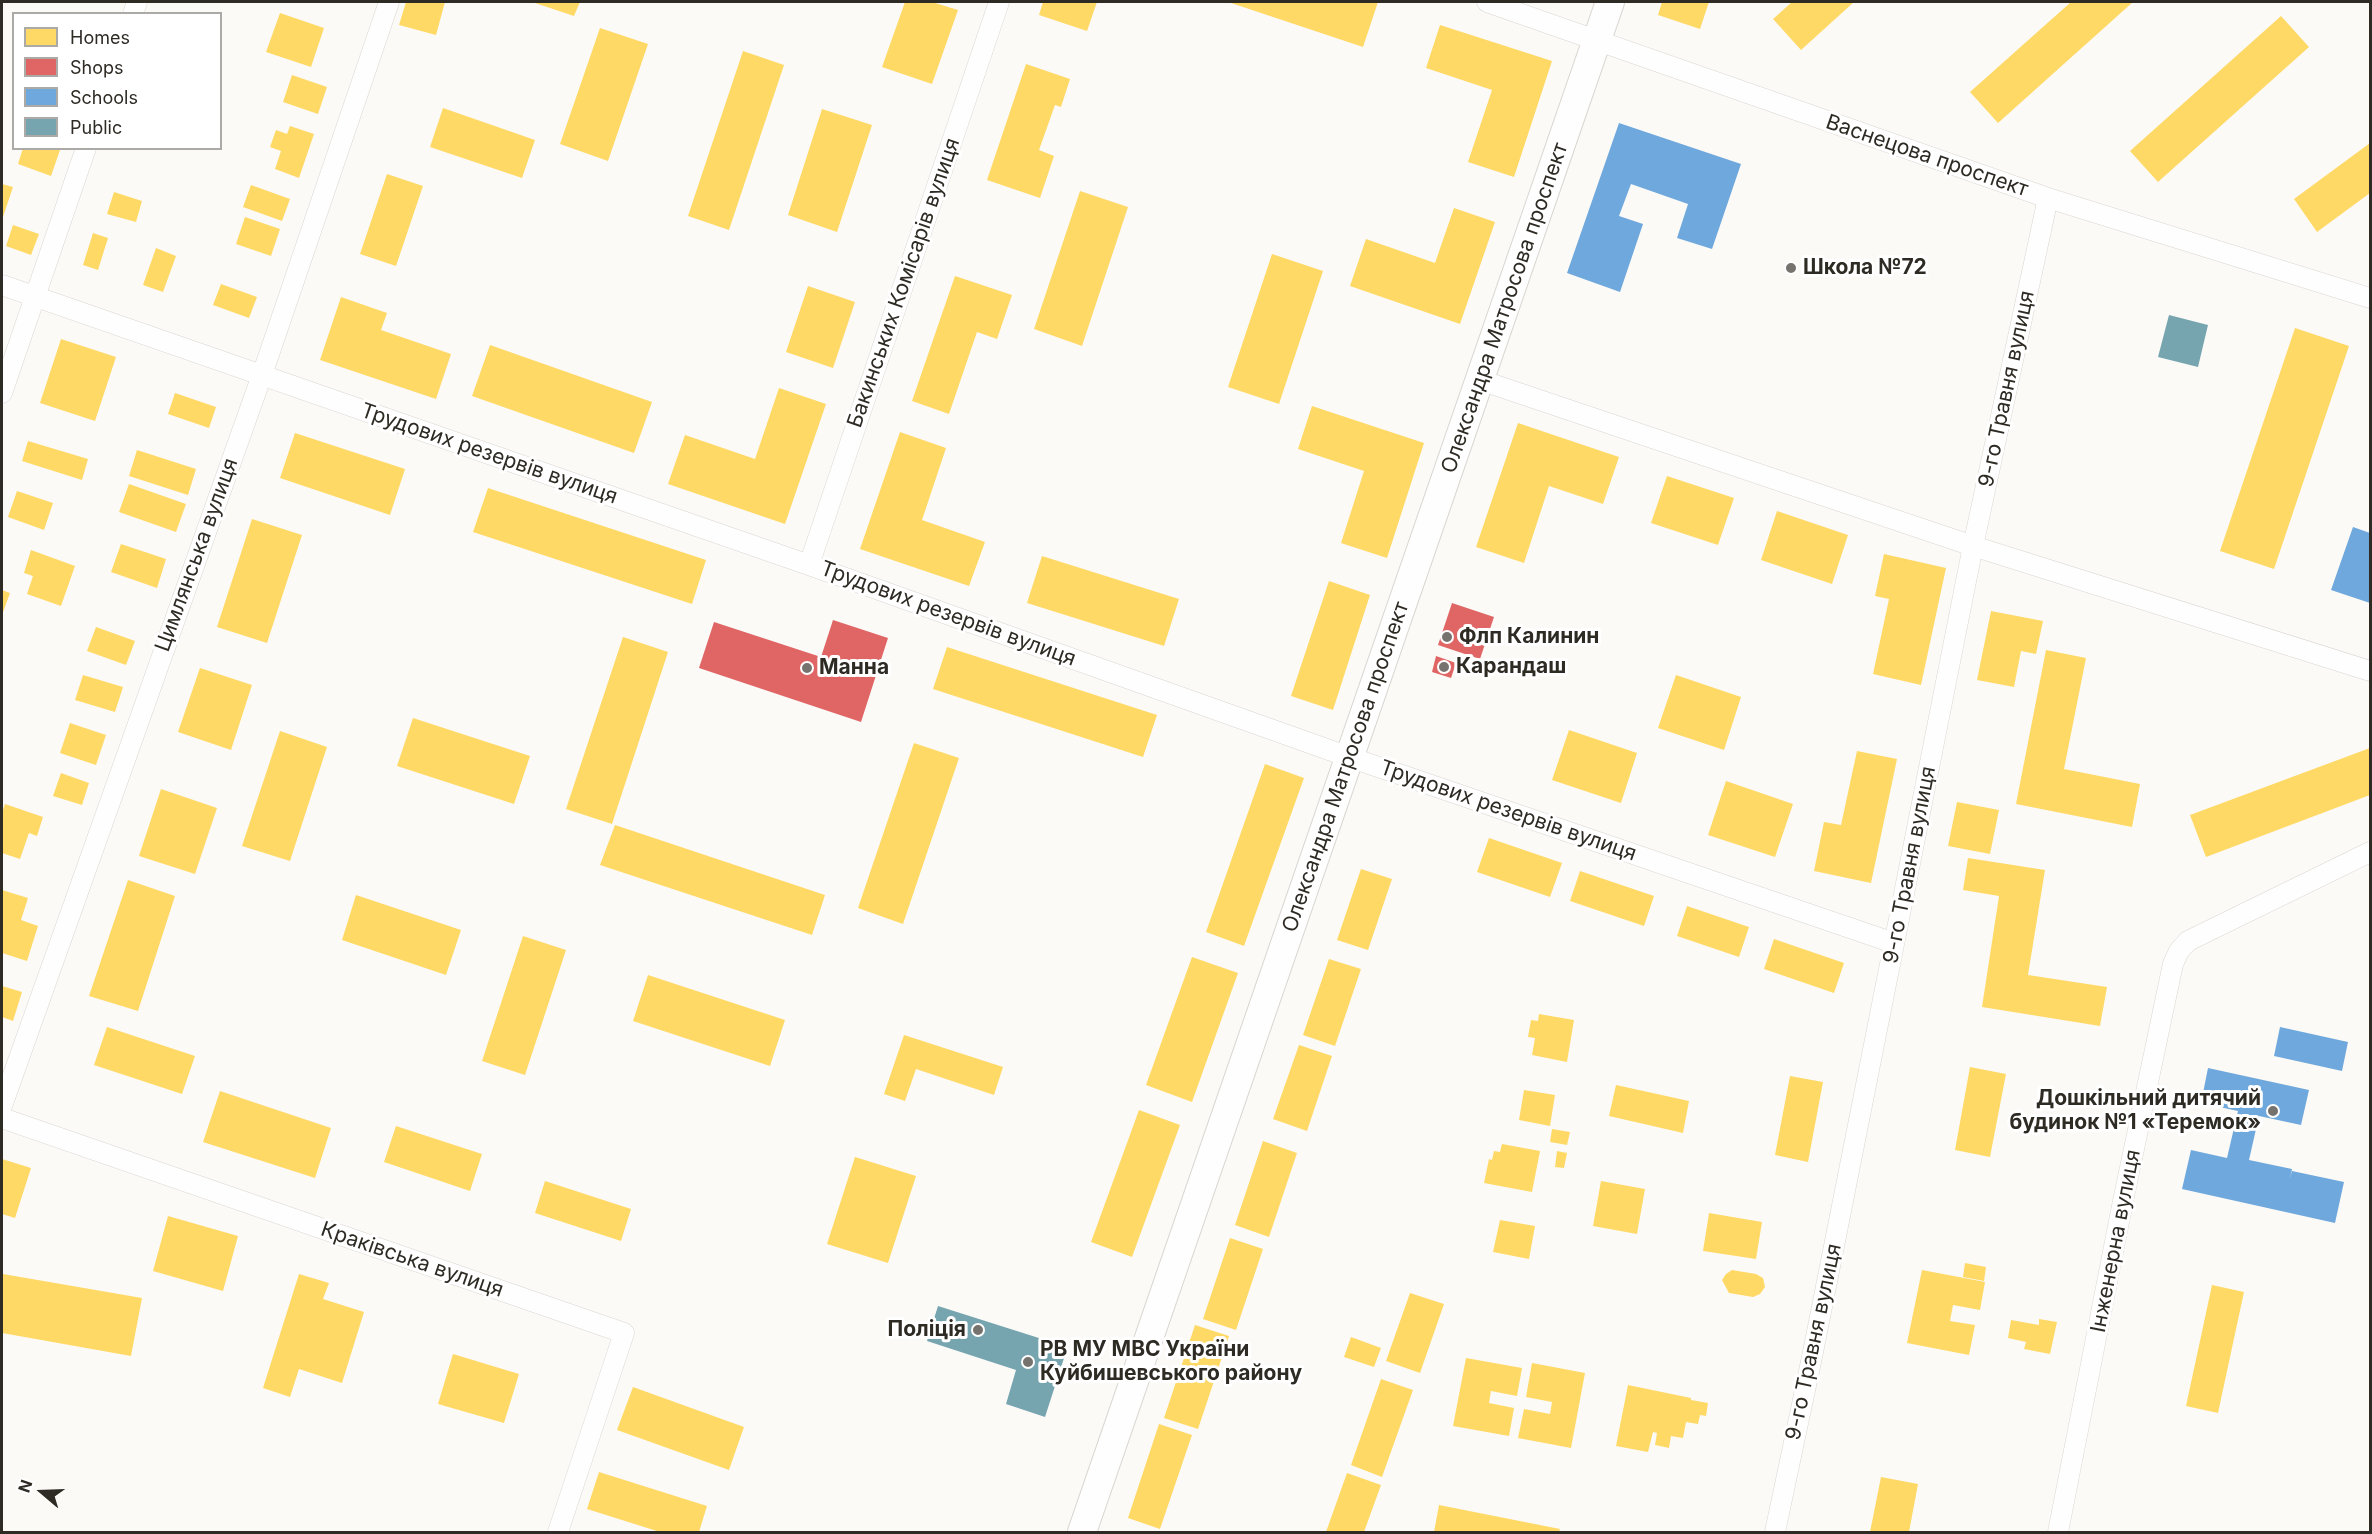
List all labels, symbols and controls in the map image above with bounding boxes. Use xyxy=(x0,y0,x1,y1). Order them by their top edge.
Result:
legend xyxy=(12,12,222,150)
text: Homes xyxy=(70,27,130,48)
text: Shops xyxy=(70,57,124,78)
text: Schools xyxy=(70,87,138,108)
street label: Васнецова проспект xyxy=(1822,110,2032,202)
text: Public xyxy=(70,117,122,138)
street label: Бакинських Комісарів вулиця xyxy=(842,135,966,431)
street label: Олександра Матросова проспект xyxy=(1436,140,1574,476)
place label: Школа №72 xyxy=(1803,255,1927,281)
marker: Школа №72 xyxy=(1784,261,1798,275)
street label: 9-го Травня вулиця xyxy=(1974,288,2040,490)
street label: Трудових резервів вулиця xyxy=(357,398,621,510)
street label: Цимлянська вулиця xyxy=(150,455,244,655)
street label: Трудових резервів вулиця xyxy=(817,556,1079,672)
street label: Олександра Матросова проспект xyxy=(1277,599,1415,935)
place label: Флп Калинин xyxy=(1459,624,1599,650)
marker: Флп Калинин xyxy=(1440,630,1454,644)
place label: Карандаш xyxy=(1456,654,1566,680)
place label: Манна xyxy=(819,655,889,681)
marker: Карандаш xyxy=(1437,660,1451,674)
marker: Манна xyxy=(800,661,814,675)
street label: Трудових резервів вулиця xyxy=(1376,755,1640,867)
street label: 9-го Травня вулиця xyxy=(1879,764,1941,966)
place label: Дошкільний дитячий будинок №1 «Теремок» xyxy=(2010,1086,2261,1136)
marker: Дошкільний дитячий будинок №1 «Теремок» xyxy=(2266,1104,2280,1118)
street label: Інженерна вулиця xyxy=(2086,1147,2146,1335)
street label: Краківська вулиця xyxy=(317,1217,507,1303)
street label: 9-го Травня вулиця xyxy=(1781,1241,1847,1443)
place label: Поліція xyxy=(887,1317,966,1343)
marker: Поліція xyxy=(971,1323,985,1337)
place label: РВ МУ МВС України Куйбишевського району xyxy=(1040,1337,1302,1387)
marker: РВ МУ МВС України Куйбишевського району xyxy=(1021,1355,1035,1369)
north arrow xyxy=(12,1462,72,1522)
text: N xyxy=(14,1477,36,1495)

